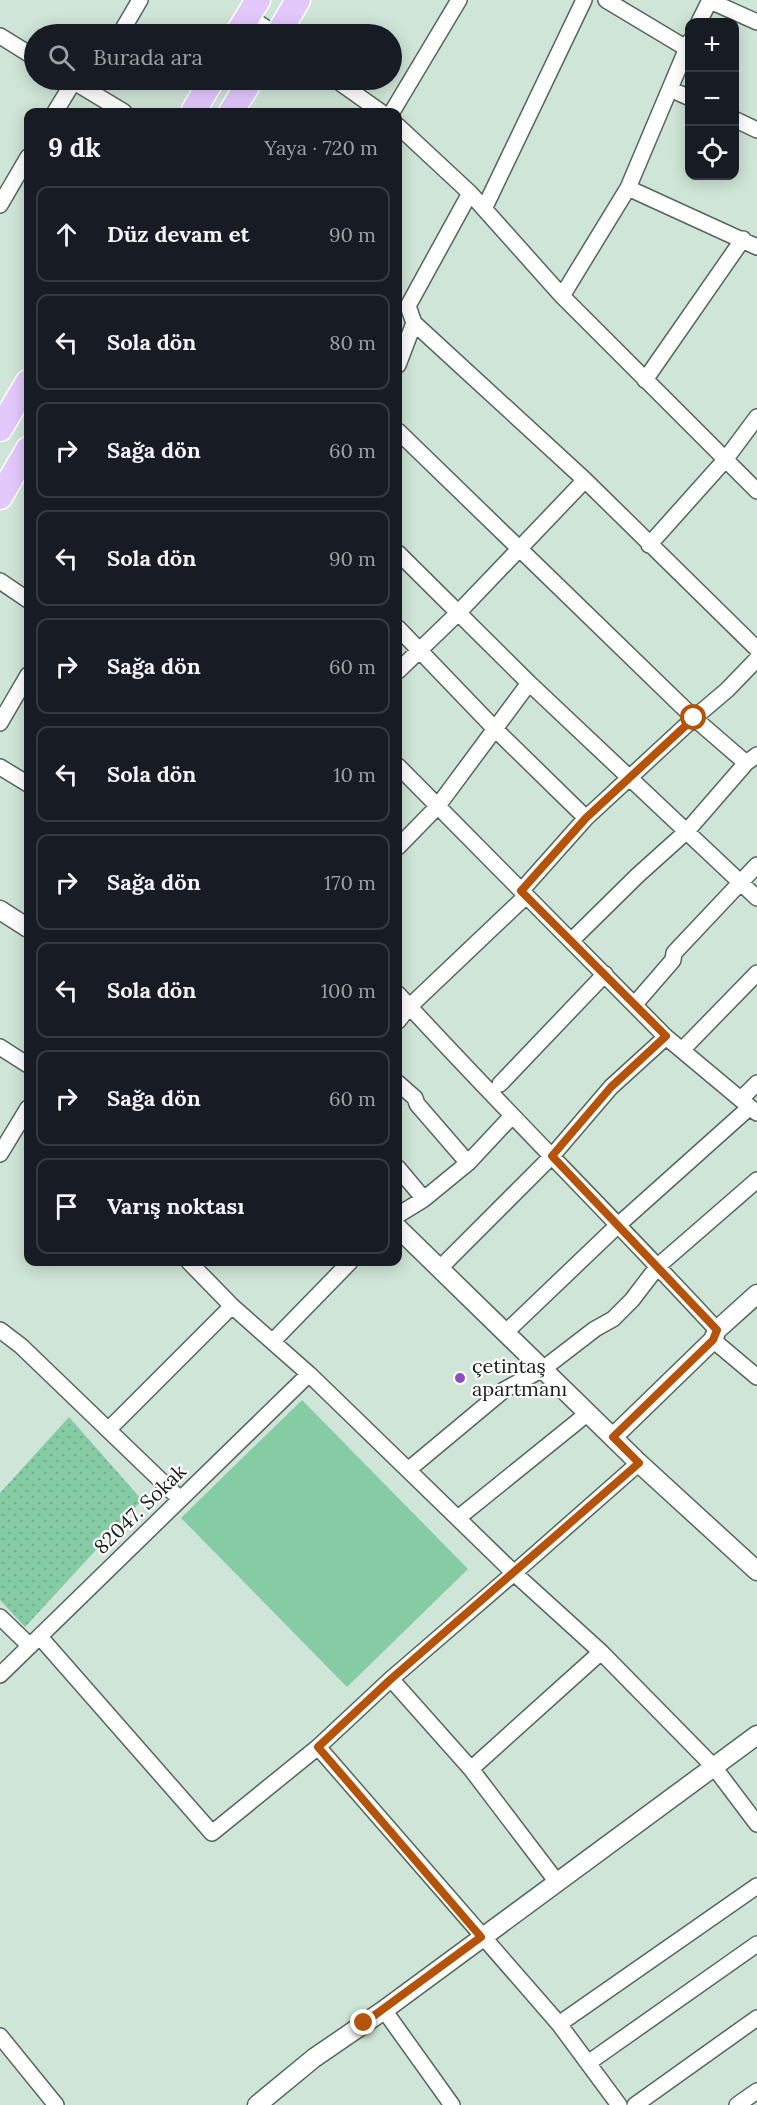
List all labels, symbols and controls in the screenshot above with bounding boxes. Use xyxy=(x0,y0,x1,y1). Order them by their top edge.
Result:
map controls xyxy=(685,18,739,180)
button: + xyxy=(685,18,739,72)
search box xyxy=(24,24,402,90)
icon: search xyxy=(45,41,78,74)
text: Burada ara xyxy=(93,43,203,71)
button: − xyxy=(685,72,739,126)
button: locate xyxy=(685,126,739,180)
text: 9 dk xyxy=(48,131,101,164)
text: Yaya · 720 m xyxy=(264,135,378,160)
icon: ahead xyxy=(50,218,83,251)
text: Düz devam et xyxy=(107,220,250,248)
text: 90 m xyxy=(329,222,376,247)
icon: left xyxy=(50,326,83,359)
text: Sola dön xyxy=(107,328,196,356)
text: 80 m xyxy=(329,330,376,355)
icon: right xyxy=(50,434,83,467)
text: Sağa dön xyxy=(107,436,201,464)
text: 60 m xyxy=(329,438,376,463)
icon: left xyxy=(50,542,83,575)
text: Sola dön xyxy=(107,544,196,572)
text: 90 m xyxy=(329,546,376,571)
icon: right xyxy=(50,650,83,683)
text: Sağa dön xyxy=(107,652,201,680)
text: 60 m xyxy=(329,654,376,679)
route start xyxy=(680,704,706,730)
icon: left xyxy=(50,758,83,791)
text: Sola dön xyxy=(107,760,196,788)
text: 10 m xyxy=(333,762,376,787)
icon: right xyxy=(50,866,83,899)
text: Sağa dön xyxy=(107,868,201,896)
text: 170 m xyxy=(324,870,376,895)
icon: left xyxy=(50,974,83,1007)
text: Sola dön xyxy=(107,976,196,1004)
text: 100 m xyxy=(321,978,376,1003)
icon: right xyxy=(50,1082,83,1115)
text: Sağa dön xyxy=(107,1084,201,1112)
text: 60 m xyxy=(329,1086,376,1111)
icon: arrive xyxy=(50,1190,83,1223)
text: Varış noktası xyxy=(107,1192,244,1220)
place label: çetintaş apartmanı xyxy=(472,1353,567,1401)
marker: çetintaş apartmanı xyxy=(453,1371,467,1385)
street label: 82047. Sokak xyxy=(88,1458,191,1559)
route end xyxy=(350,2009,376,2035)

